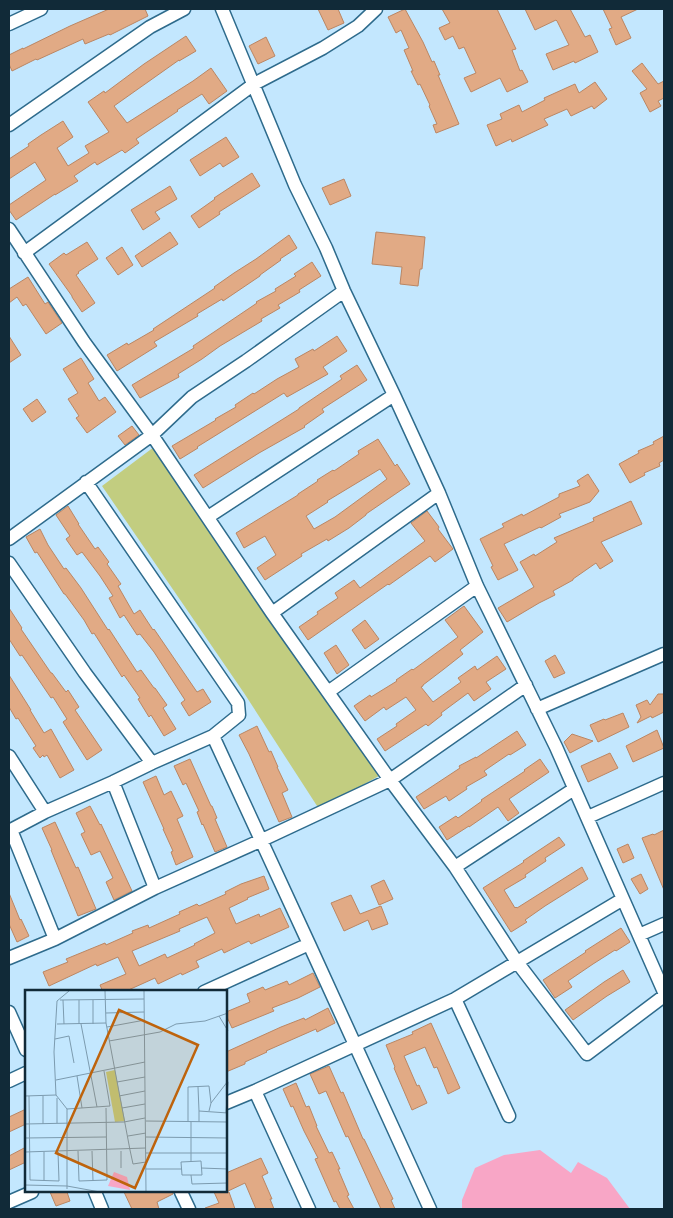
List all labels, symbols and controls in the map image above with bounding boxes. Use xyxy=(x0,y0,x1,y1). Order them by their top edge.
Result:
inset map xyxy=(25,990,228,1193)

